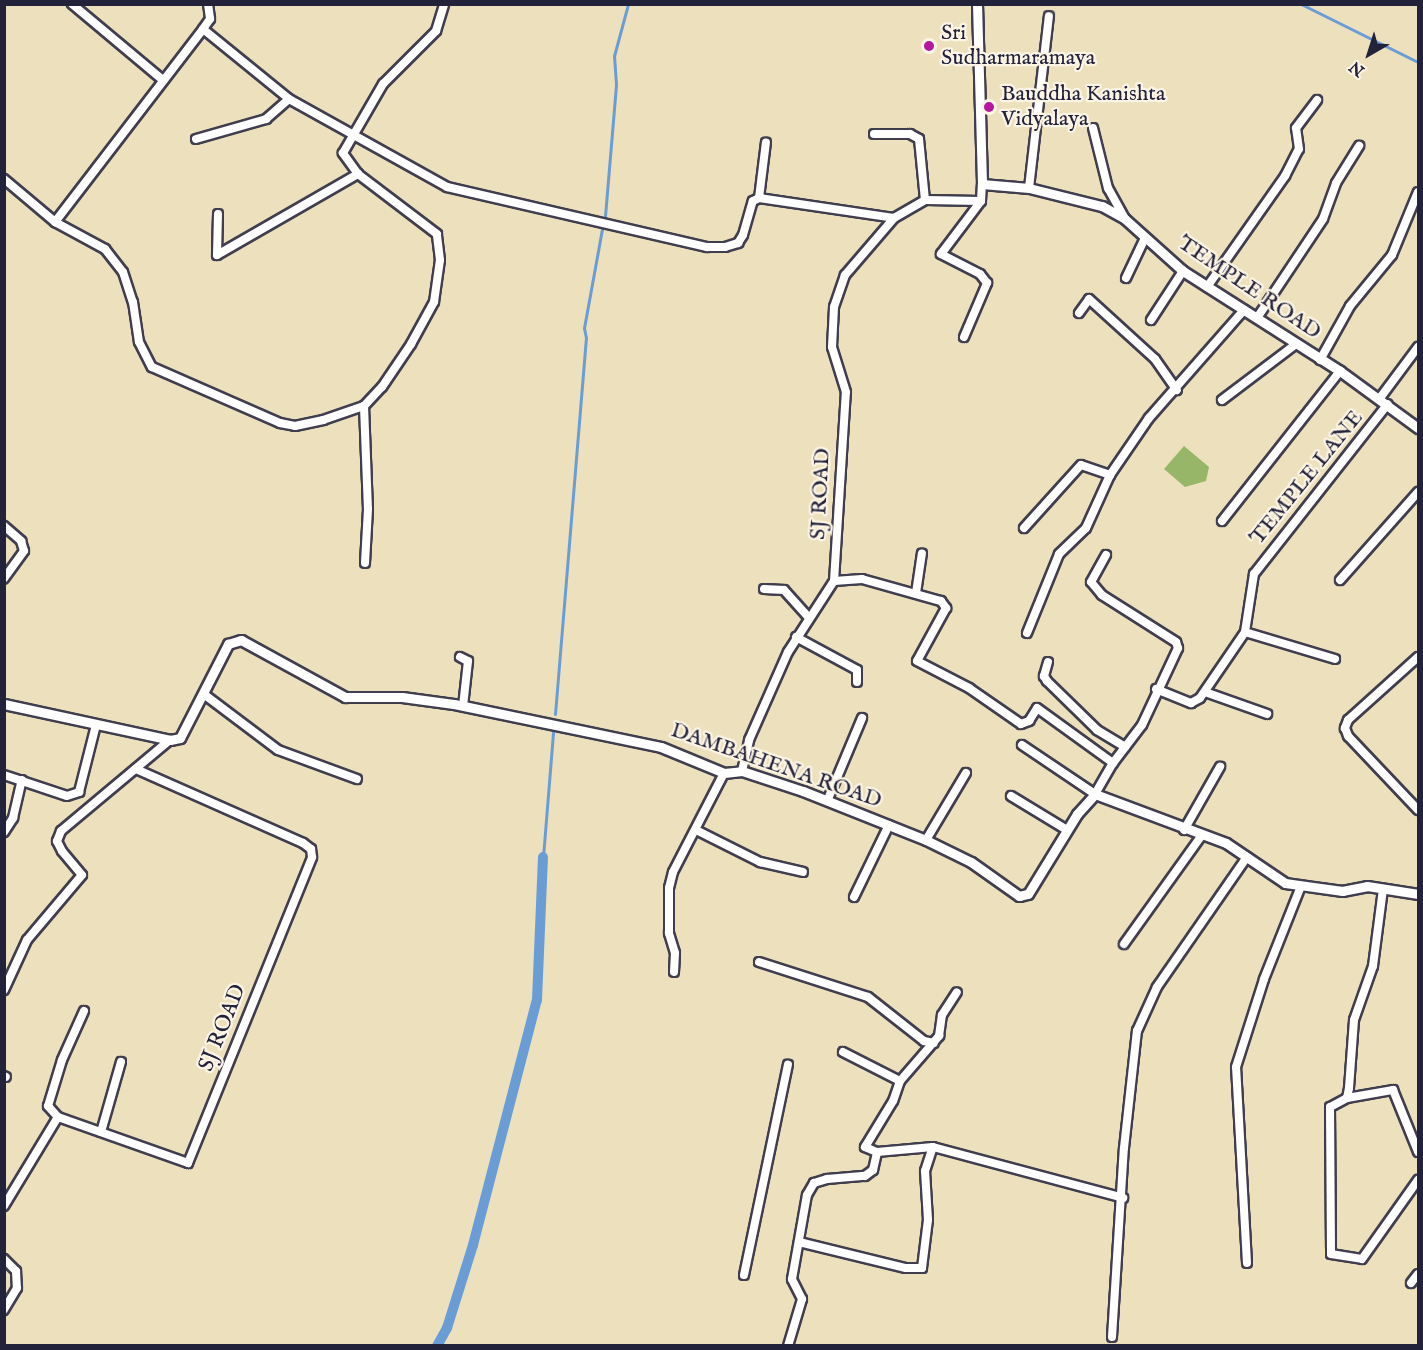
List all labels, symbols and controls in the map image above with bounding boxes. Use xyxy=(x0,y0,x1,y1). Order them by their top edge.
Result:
place label: Sri Sudharmaramaya xyxy=(941,20,1095,72)
north arrow xyxy=(1339,24,1399,84)
marker: Sri Sudharmaramaya xyxy=(922,39,936,53)
text: N xyxy=(1346,56,1369,80)
place label: Bauddha Kanishta Vidyalaya xyxy=(1001,81,1165,132)
marker: Bauddha Kanishta Vidyalaya xyxy=(982,100,996,114)
street label: TEMPLE ROAD xyxy=(1172,230,1326,346)
street label: TEMPLE LANE xyxy=(1245,406,1369,550)
street label: SJ ROAD xyxy=(805,448,837,540)
street label: DAMBAHENA ROAD xyxy=(667,718,885,814)
street label: SJ ROAD xyxy=(194,981,252,1075)

